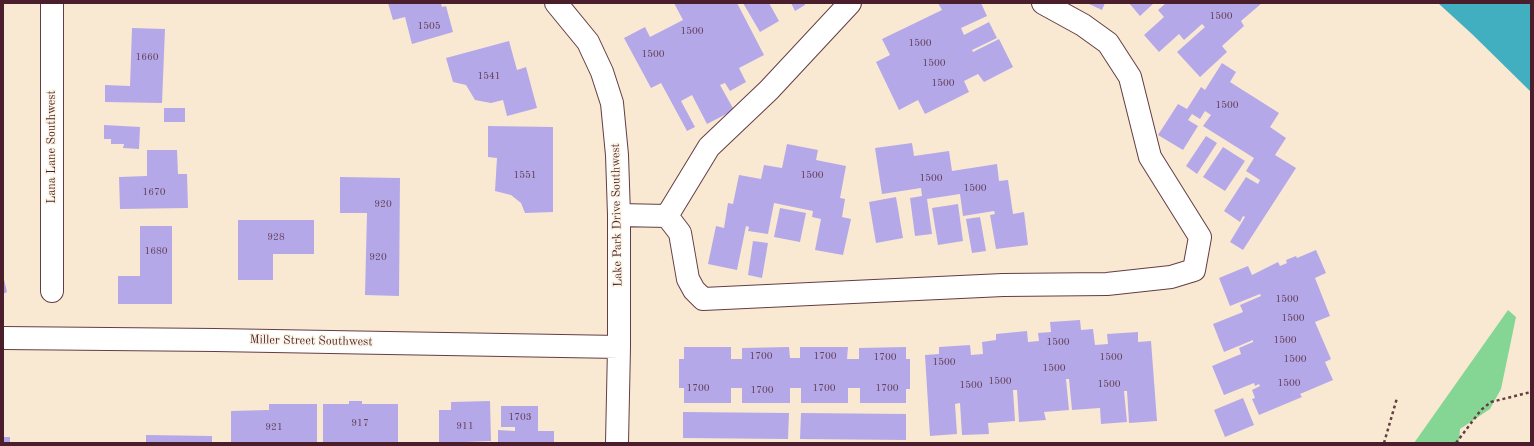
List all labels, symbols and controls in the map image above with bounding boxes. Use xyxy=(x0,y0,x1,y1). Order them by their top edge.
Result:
house number: 1500 xyxy=(1209,10,1233,22)
house number: 1505 xyxy=(417,20,441,32)
house number: 1500 xyxy=(680,25,704,37)
house number: 1500 xyxy=(908,37,932,49)
house number: 1500 xyxy=(641,48,665,60)
house number: 1660 xyxy=(135,51,159,63)
house number: 1500 xyxy=(922,57,946,69)
house number: 1541 xyxy=(477,70,501,82)
house number: 1500 xyxy=(931,77,955,89)
street label: Lana Lane Southwest xyxy=(45,90,59,204)
house number: 1500 xyxy=(1215,99,1239,111)
street label: Lake Park Drive Southwest xyxy=(609,143,625,287)
house number: 1551 xyxy=(513,169,537,181)
house number: 1500 xyxy=(800,169,824,181)
house number: 1500 xyxy=(919,172,943,184)
house number: 1500 xyxy=(963,182,987,194)
house number: 1670 xyxy=(142,186,166,198)
house number: 920 xyxy=(374,198,392,210)
house number: 928 xyxy=(267,231,285,243)
house number: 1680 xyxy=(144,245,168,257)
house number: 920 xyxy=(369,251,387,263)
house number: 1500 xyxy=(1275,293,1299,305)
house number: 1500 xyxy=(1281,312,1305,324)
street label: Miller Street Southwest xyxy=(249,333,373,349)
house number: 1500 xyxy=(1273,334,1297,346)
house number: 1500 xyxy=(1046,336,1070,348)
house number: 1700 xyxy=(749,350,773,362)
house number: 1700 xyxy=(813,350,837,362)
house number: 1700 xyxy=(873,351,897,363)
house number: 1500 xyxy=(1099,351,1123,363)
house number: 1500 xyxy=(1283,353,1307,365)
house number: 1500 xyxy=(932,356,956,368)
house number: 1500 xyxy=(1042,362,1066,374)
house number: 1500 xyxy=(988,375,1012,387)
house number: 1500 xyxy=(1277,377,1301,389)
house number: 1500 xyxy=(1097,378,1121,390)
house number: 1500 xyxy=(959,379,983,391)
house number: 1700 xyxy=(686,382,710,394)
house number: 1700 xyxy=(812,382,836,394)
house number: 1700 xyxy=(875,382,899,394)
house number: 1700 xyxy=(750,384,774,396)
house number: 1703 xyxy=(508,411,532,423)
house number: 917 xyxy=(351,417,369,429)
house number: 911 xyxy=(456,420,474,432)
house number: 921 xyxy=(265,421,283,433)

